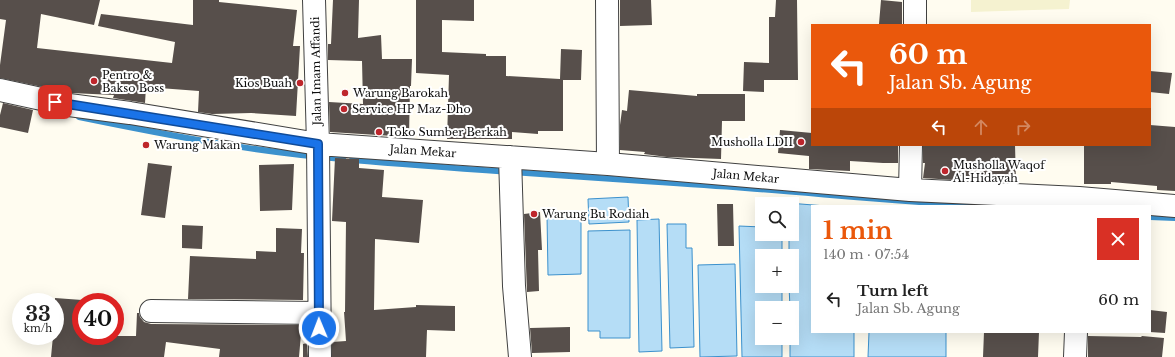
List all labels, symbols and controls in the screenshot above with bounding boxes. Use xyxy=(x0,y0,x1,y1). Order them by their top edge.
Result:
street label: Jalan Imam Affandi xyxy=(308,16,324,128)
text: 60 m xyxy=(889,37,967,72)
icon: left xyxy=(823,40,875,92)
place label: Pentro & Bakso Boss xyxy=(102,68,164,95)
text: Jalan Sb. Agung xyxy=(889,72,1031,94)
marker: Pentro & Bakso Boss xyxy=(89,76,99,86)
place label: Kios Buah xyxy=(235,76,292,90)
marker: Kios Buah xyxy=(295,78,305,88)
pin xyxy=(38,85,72,119)
place label: Warung Barokah xyxy=(352,86,449,100)
marker: Warung Barokah xyxy=(340,88,350,98)
icon: arrive xyxy=(44,91,66,113)
place label: Service HP Maz-Dho xyxy=(352,102,471,116)
marker: Service HP Maz-Dho xyxy=(339,104,349,114)
icon: left xyxy=(928,116,950,138)
icon: ahead xyxy=(970,116,992,138)
icon: right xyxy=(1012,116,1034,138)
place label: Toko Sumber Berkah xyxy=(387,125,507,139)
marker: Toko Sumber Berkah xyxy=(374,127,384,137)
place label: Musholla LDII xyxy=(711,135,793,149)
marker: Musholla LDII xyxy=(796,137,806,147)
place label: Warung Makan xyxy=(153,138,241,152)
marker: Warung Makan xyxy=(141,140,151,150)
street label: Jalan Mekar xyxy=(387,142,457,160)
place label: Musholla Waqof Al-Hidayah xyxy=(952,158,1046,185)
street label: Jalan Mekar xyxy=(710,166,781,186)
marker: Musholla Waqof Al-Hidayah xyxy=(940,166,950,176)
map controls xyxy=(755,197,799,345)
button: search xyxy=(755,197,799,241)
place label: Warung Bu Rodiah xyxy=(541,207,650,221)
marker: Warung Bu Rodiah xyxy=(529,209,539,219)
text: 1 min xyxy=(823,216,893,245)
button: close xyxy=(1097,218,1139,260)
text: 140 m · 07:54 xyxy=(823,246,909,263)
button: + xyxy=(755,249,799,293)
text: Turn left xyxy=(857,281,928,300)
icon: left xyxy=(823,288,845,310)
text: 60 m xyxy=(1098,290,1139,309)
speed limit sign: 40 xyxy=(72,293,124,345)
text: Jalan Sb. Agung xyxy=(857,300,960,317)
button: − xyxy=(755,301,799,345)
text: 33 xyxy=(25,302,51,326)
position arrow xyxy=(298,307,340,349)
text: km/h xyxy=(24,322,52,335)

